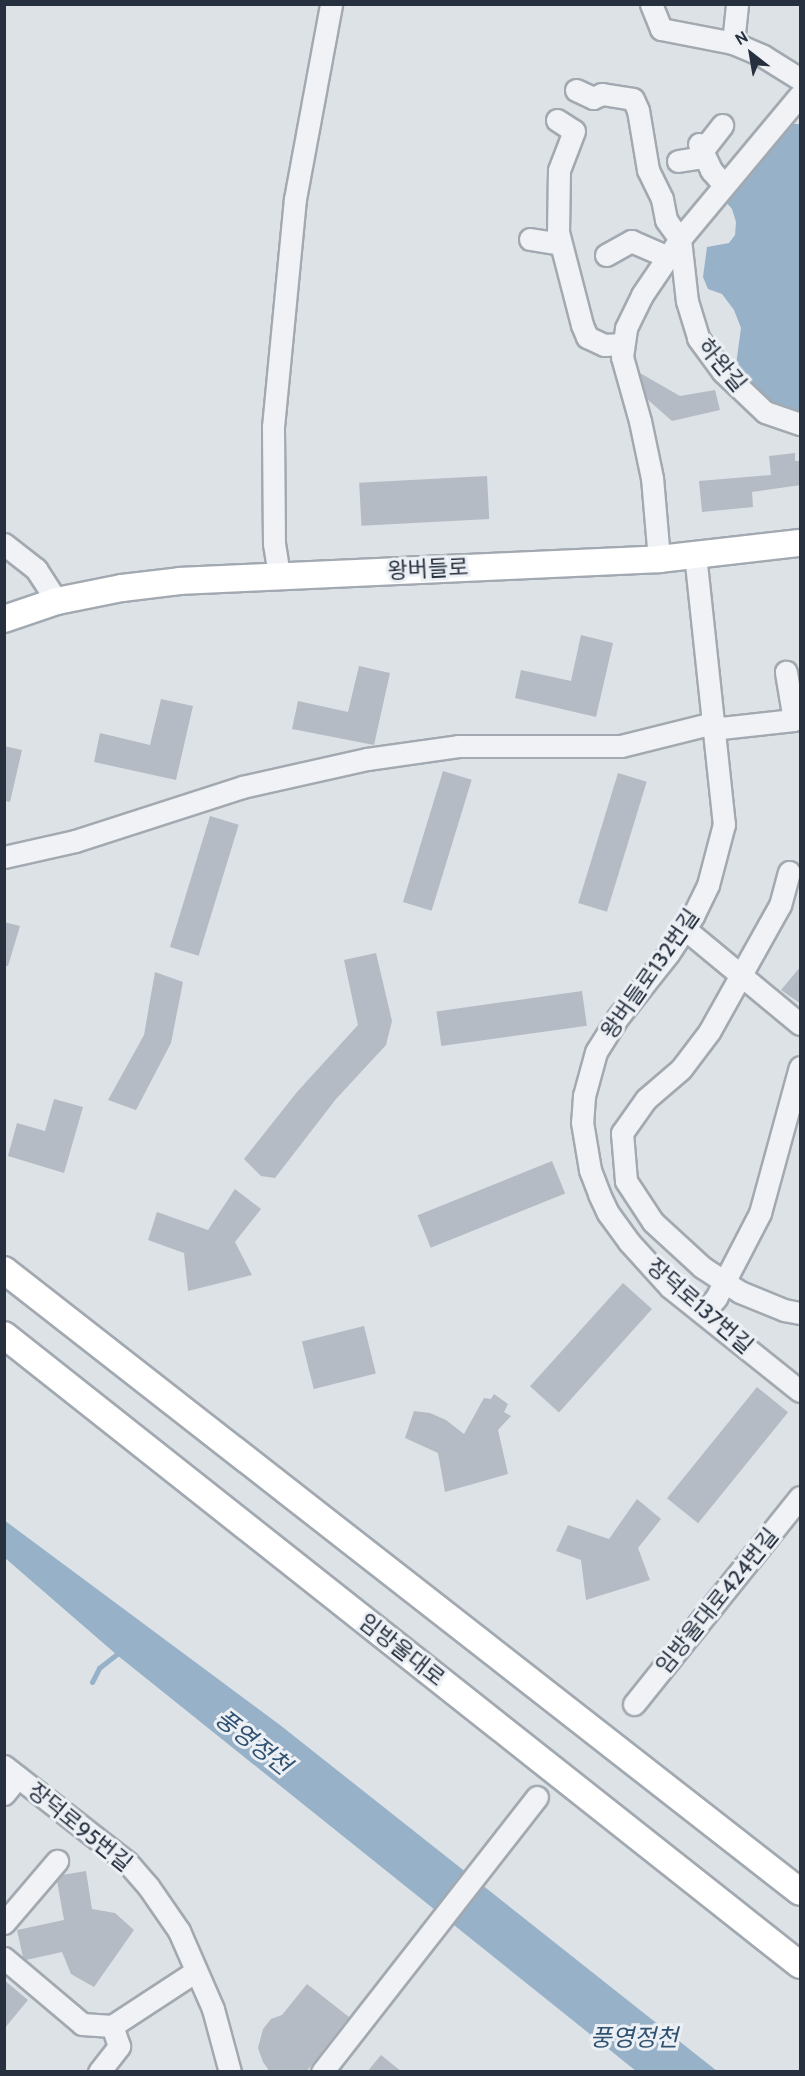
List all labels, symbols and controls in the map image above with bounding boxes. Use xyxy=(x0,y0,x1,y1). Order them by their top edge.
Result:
north arrow xyxy=(721,24,781,84)
text: N xyxy=(732,27,751,49)
street label: 하완길 xyxy=(692,333,752,397)
street label: 왕버들로 xyxy=(387,554,469,584)
street label: 왕버들로132번길 xyxy=(596,904,704,1044)
street label: 장덕로137번길 xyxy=(642,1253,758,1359)
street label: 임방울대로424번길 xyxy=(651,1523,783,1679)
street label: 임방울대로 xyxy=(354,1608,450,1692)
water label: 풍영정천 xyxy=(209,1703,297,1781)
street label: 장덕로95번길 xyxy=(23,1777,137,1877)
water label: 풍영정천 xyxy=(590,2024,678,2052)

